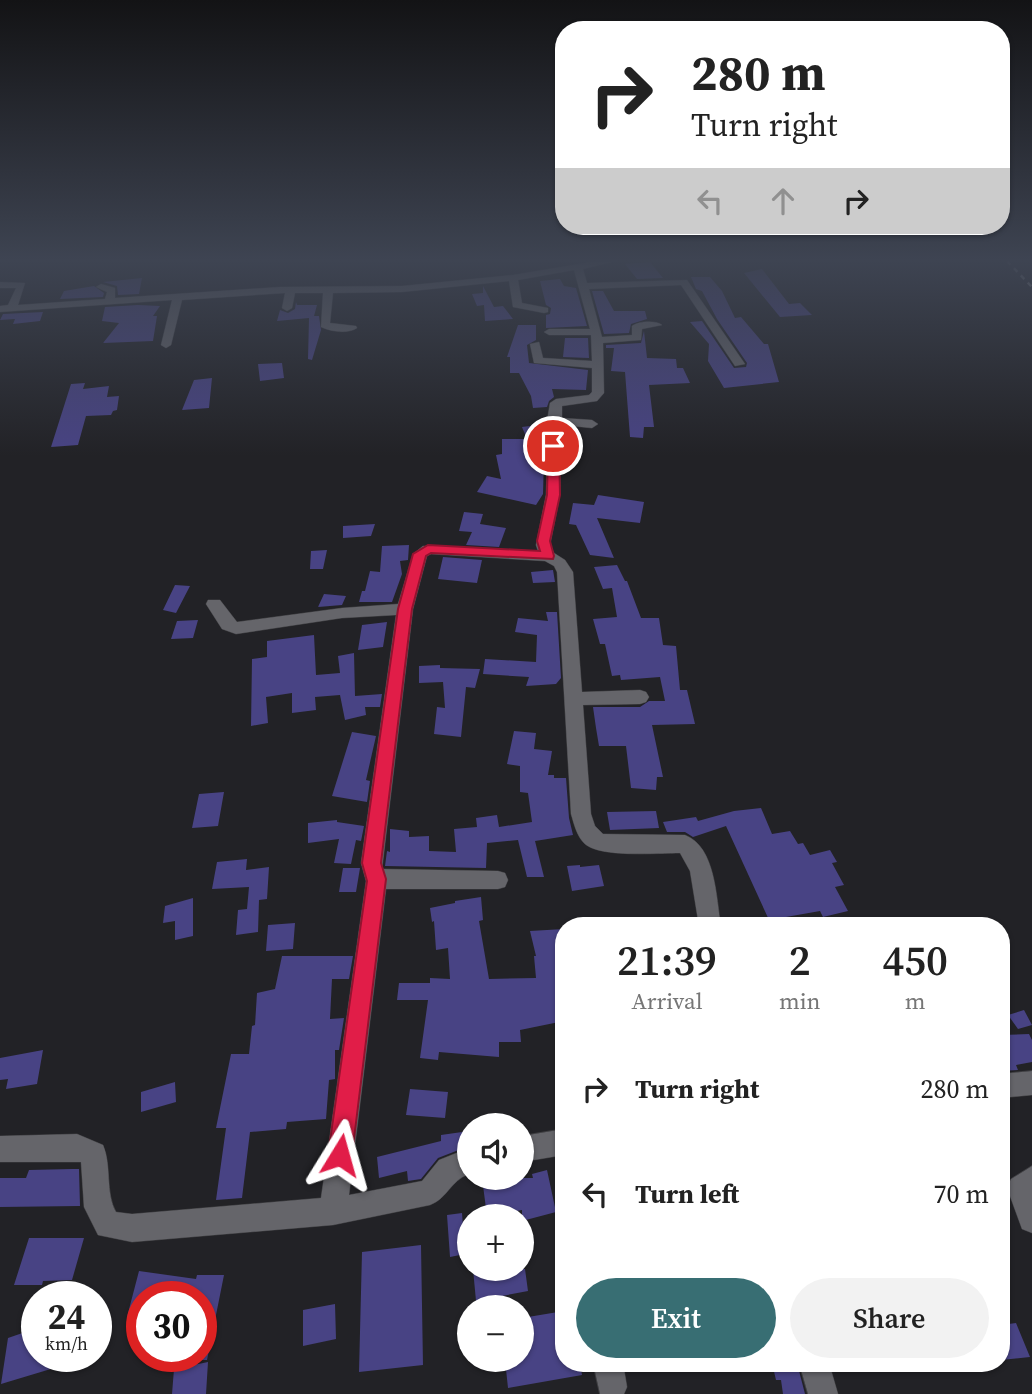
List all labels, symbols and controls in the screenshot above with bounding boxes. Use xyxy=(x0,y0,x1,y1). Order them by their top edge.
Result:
text: 280 m xyxy=(691,39,826,106)
icon: right xyxy=(576,49,667,140)
text: Turn right xyxy=(691,103,837,147)
icon: left xyxy=(691,182,729,220)
icon: ahead xyxy=(764,182,802,220)
icon: right xyxy=(837,182,875,220)
pin xyxy=(523,416,583,476)
icon: arrive xyxy=(534,427,572,465)
text: 21:39 xyxy=(617,931,717,989)
text: 2 xyxy=(789,931,811,989)
text: 450 xyxy=(882,931,948,989)
text: Arrival xyxy=(631,985,703,1017)
text: min xyxy=(779,985,820,1017)
text: m xyxy=(905,985,926,1017)
icon: right xyxy=(576,1070,614,1108)
text: Turn right xyxy=(635,1071,759,1107)
text: 280 m xyxy=(921,1071,989,1107)
map controls xyxy=(457,1113,534,1372)
button: sound xyxy=(457,1113,534,1190)
position arrow xyxy=(303,1118,377,1192)
icon: left xyxy=(576,1175,614,1213)
text: Turn left xyxy=(635,1176,739,1212)
text: 70 m xyxy=(934,1176,989,1212)
button: + xyxy=(457,1204,534,1281)
button: Exit xyxy=(576,1278,776,1358)
button: Share xyxy=(790,1278,989,1358)
speed limit sign: 30 xyxy=(126,1281,217,1372)
text: 24 xyxy=(48,1293,85,1341)
button: − xyxy=(457,1295,534,1372)
text: km/h xyxy=(45,1331,88,1356)

